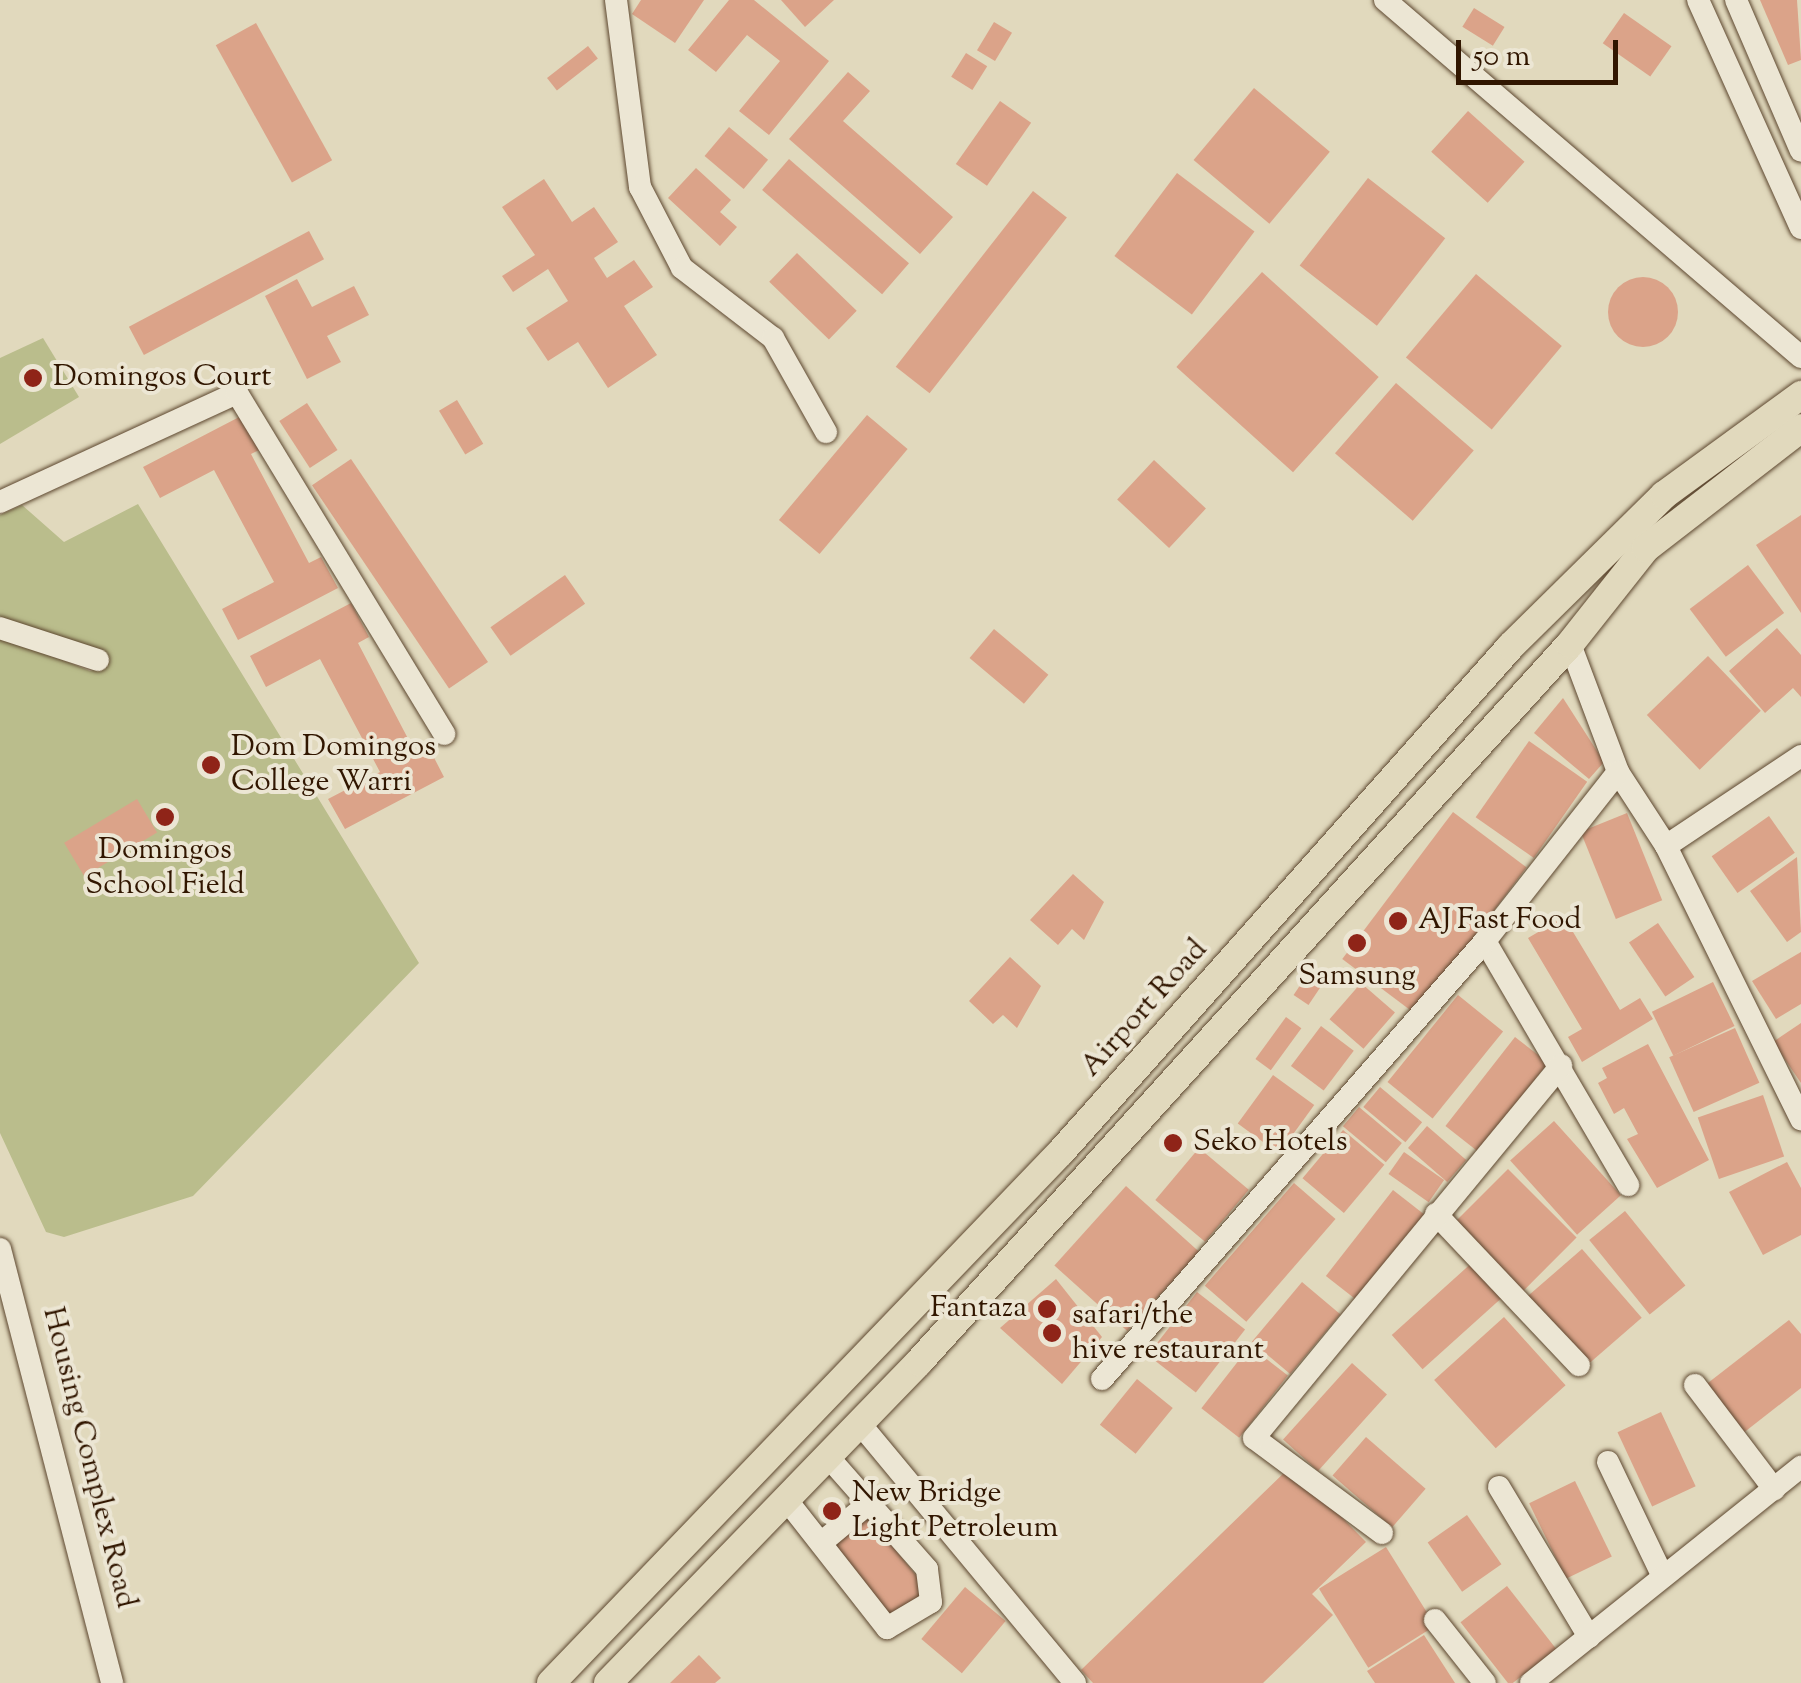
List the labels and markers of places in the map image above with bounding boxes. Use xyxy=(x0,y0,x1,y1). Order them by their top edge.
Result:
place label: Domingos Court xyxy=(53,360,272,396)
marker: Domingos Court xyxy=(22,367,44,389)
place label: Dom Domingos College Warri xyxy=(231,730,436,800)
marker: Dom Domingos College Warri xyxy=(200,754,222,776)
marker: Domingos School Field xyxy=(154,806,176,828)
place label: Domingos School Field xyxy=(85,833,245,904)
place label: AJ Fast Food xyxy=(1418,903,1581,939)
marker: AJ Fast Food xyxy=(1387,910,1409,932)
marker: Samsung xyxy=(1346,932,1368,954)
place label: Samsung xyxy=(1298,959,1416,995)
place label: Seko Hotels xyxy=(1193,1125,1348,1161)
marker: Seko Hotels xyxy=(1162,1132,1184,1154)
place label: Fantaza xyxy=(930,1291,1027,1327)
marker: Fantaza xyxy=(1036,1298,1058,1320)
place label: safari/the hive restaurant xyxy=(1072,1298,1264,1368)
marker: safari/the hive restaurant xyxy=(1041,1322,1063,1344)
place label: New Bridge Light Petroleum xyxy=(852,1476,1058,1546)
marker: New Bridge Light Petroleum xyxy=(821,1500,843,1522)

